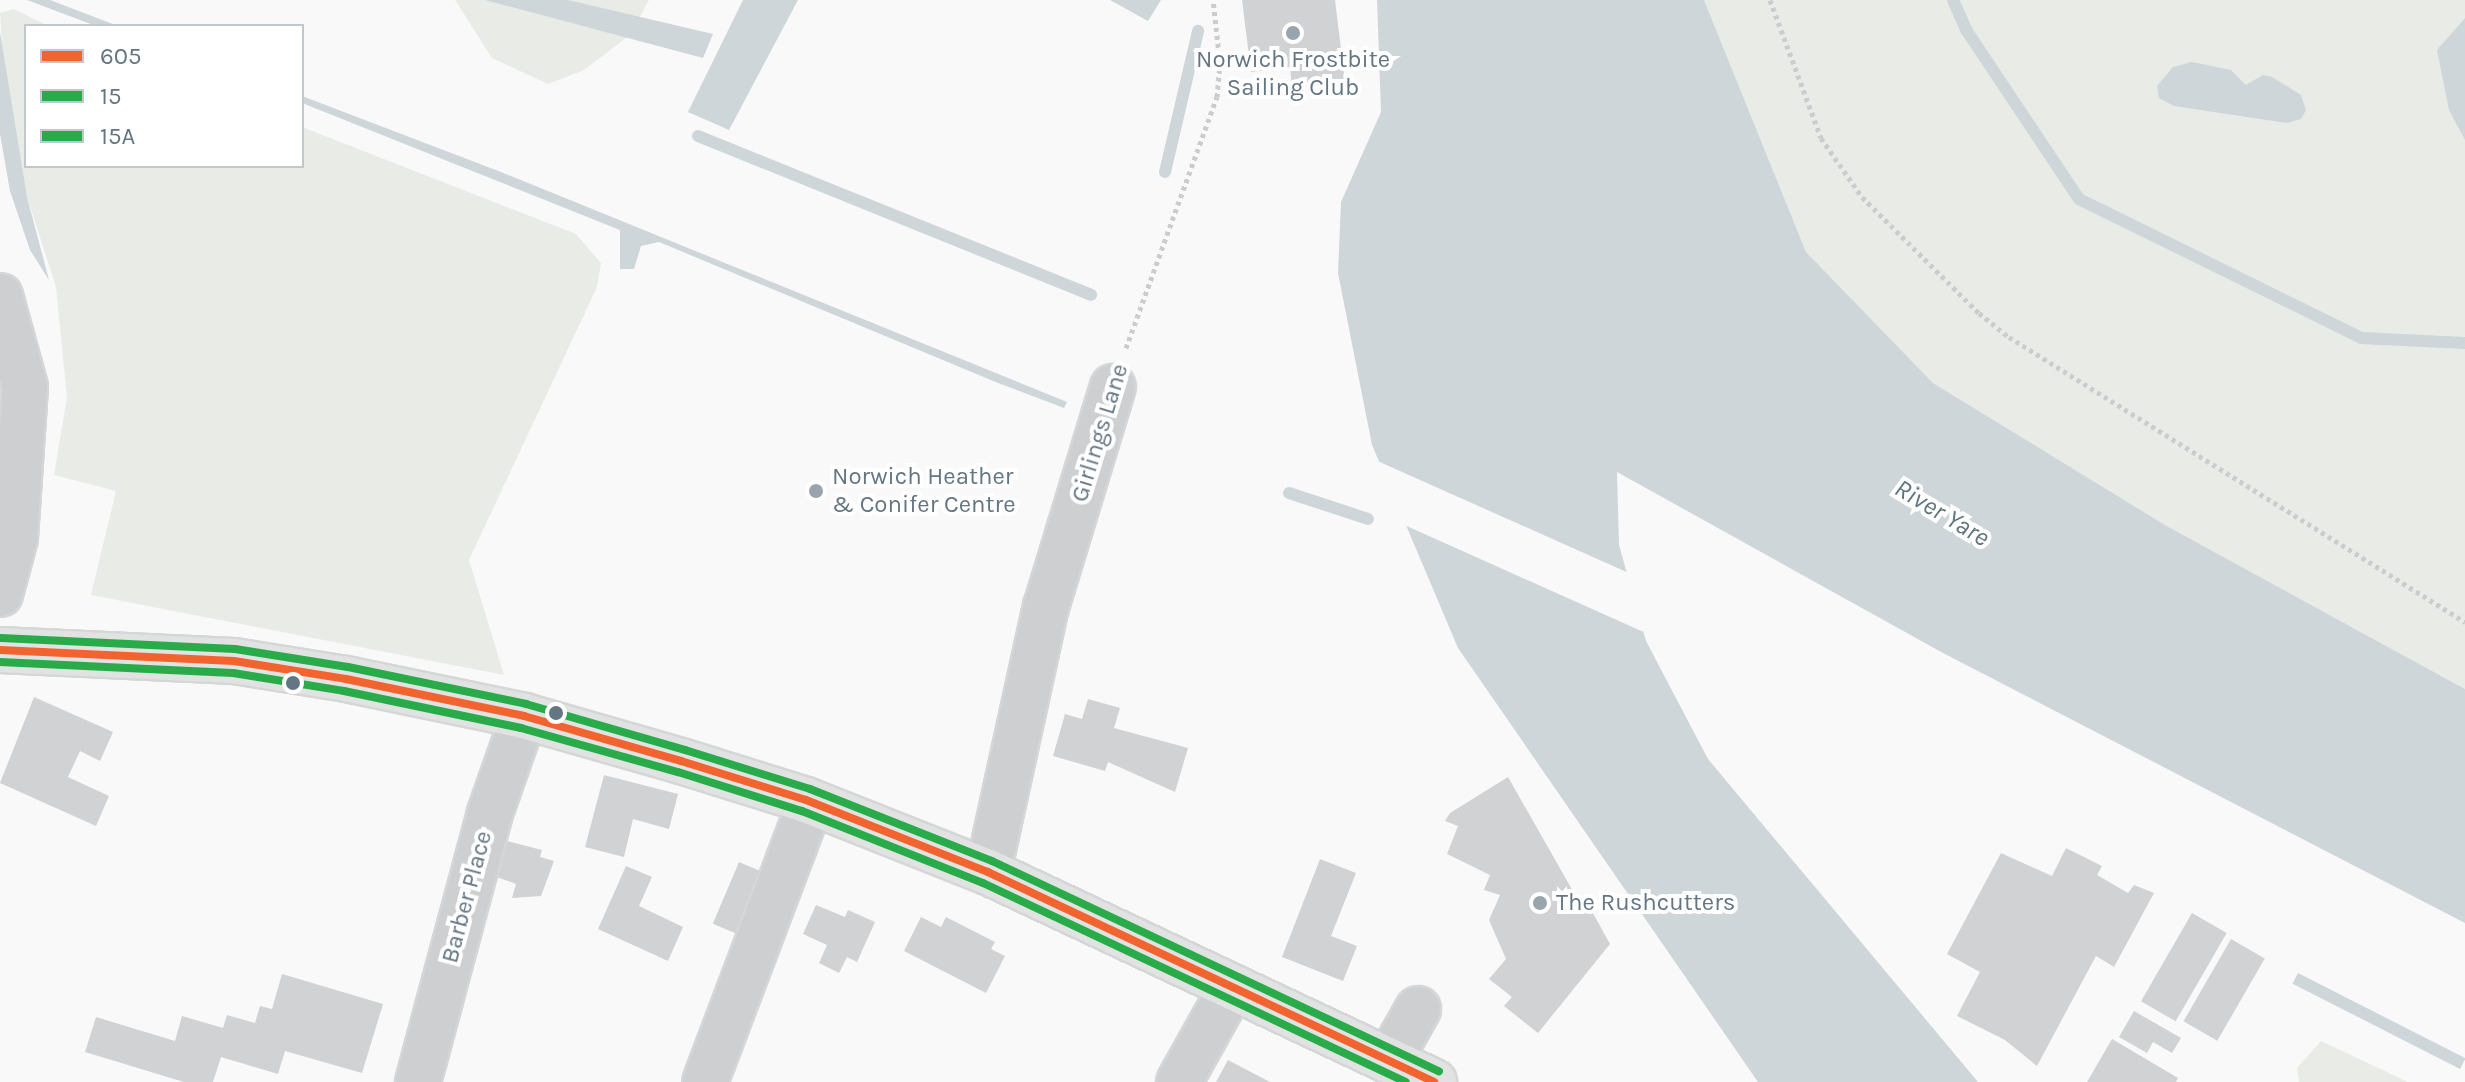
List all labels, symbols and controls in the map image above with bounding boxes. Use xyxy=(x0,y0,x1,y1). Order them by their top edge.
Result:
legend xyxy=(24,24,304,168)
marker: Norwich Frostbite Sailing Club xyxy=(1284,24,1302,42)
text: 605 xyxy=(100,42,142,70)
place label: Norwich Frostbite Sailing Club xyxy=(1196,46,1390,102)
text: 15 xyxy=(100,82,121,110)
text: 15A xyxy=(100,122,135,150)
street label: Girlings Lane xyxy=(1065,361,1135,505)
place label: Norwich Heather & Conifer Centre xyxy=(832,463,1016,519)
water label: River Yare xyxy=(1889,473,1995,553)
marker: Norwich Heather & Conifer Centre xyxy=(807,482,825,500)
unlabelled marker xyxy=(285,675,301,691)
unlabelled marker xyxy=(548,705,564,721)
street label: Barber Place xyxy=(436,828,498,966)
place label: The Rushcutters xyxy=(1556,889,1735,917)
marker: The Rushcutters xyxy=(1531,894,1549,912)

